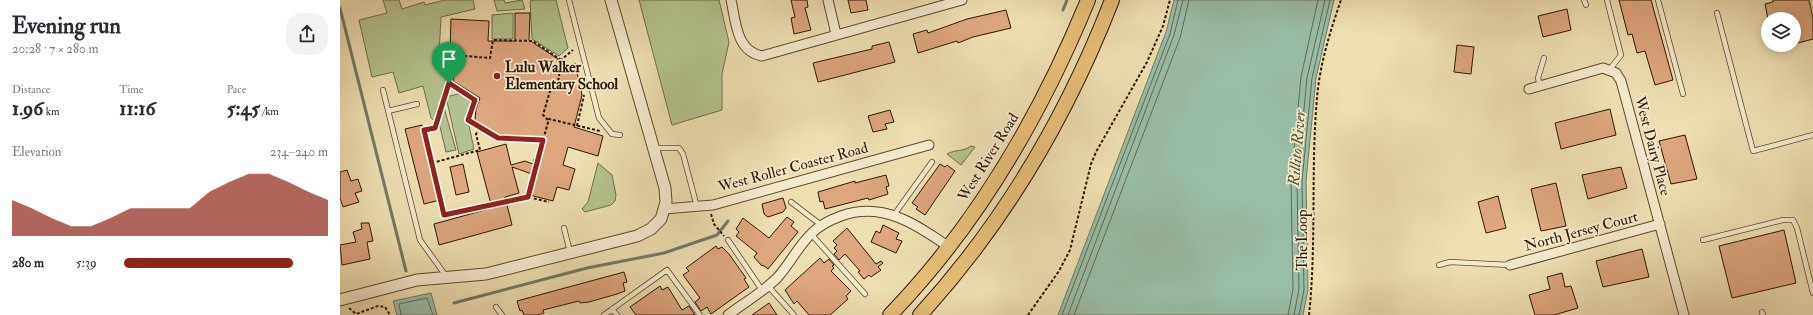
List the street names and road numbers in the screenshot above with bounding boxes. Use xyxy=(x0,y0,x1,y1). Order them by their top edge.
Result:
street label: West Dairy Place xyxy=(1630,93,1675,198)
street label: West River Road xyxy=(953,109,1023,206)
street label: West Roller Coaster Road xyxy=(715,138,871,197)
street label: North Jersey Court xyxy=(1522,207,1640,257)
street label: The Loop xyxy=(1293,209,1313,271)

